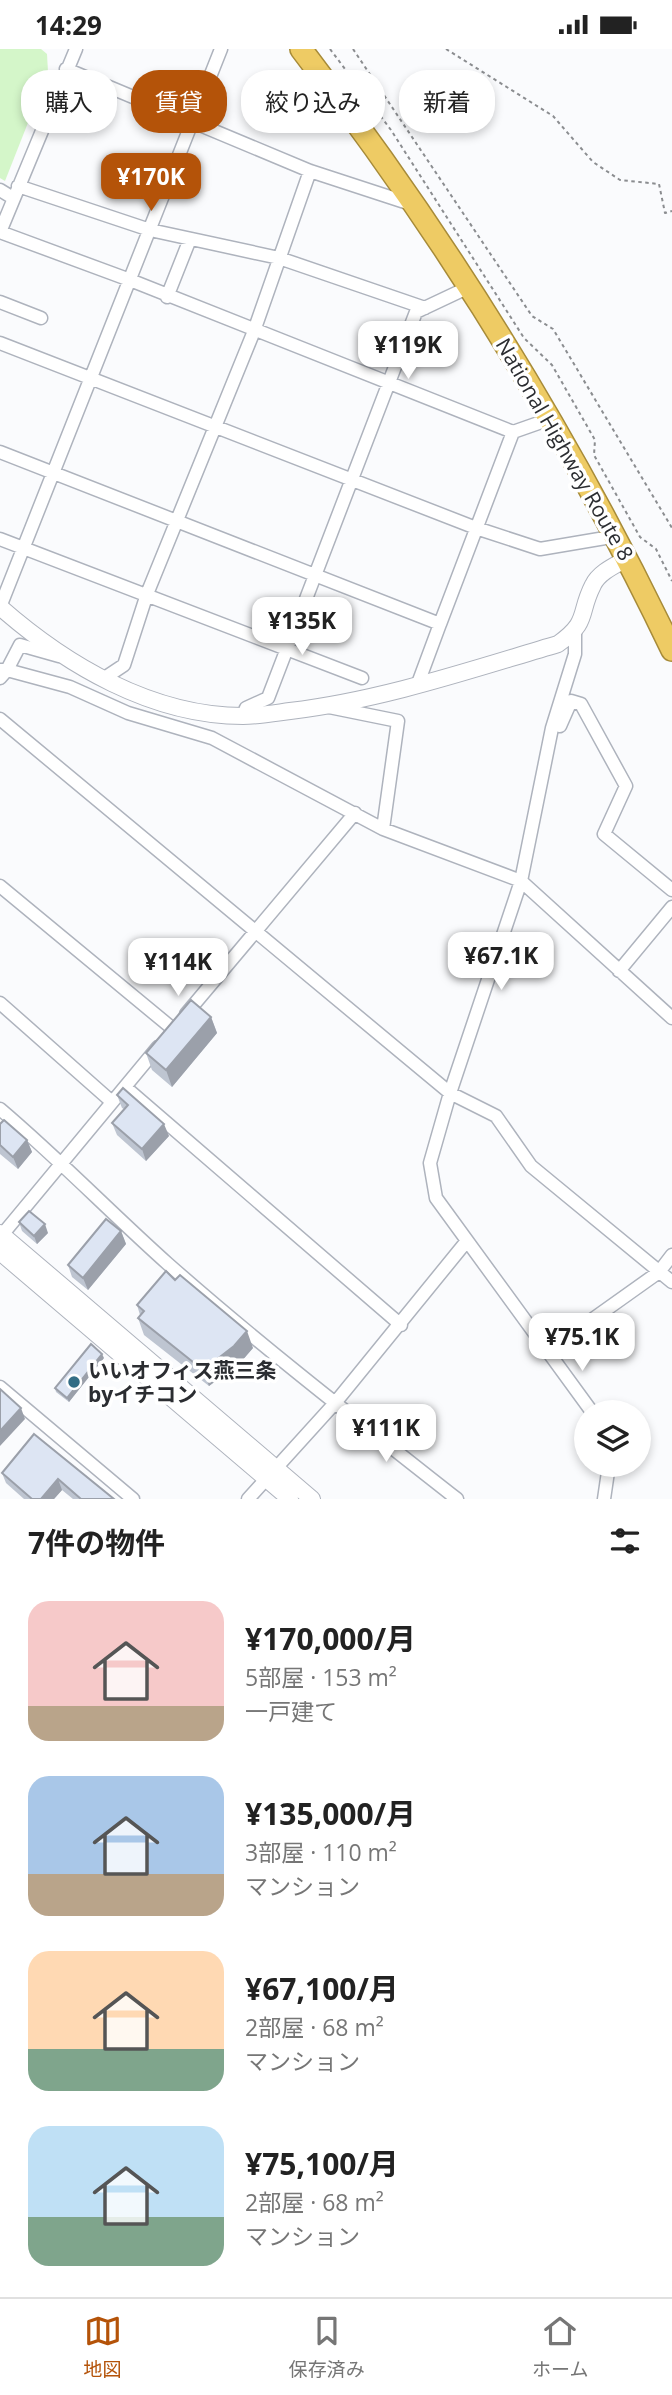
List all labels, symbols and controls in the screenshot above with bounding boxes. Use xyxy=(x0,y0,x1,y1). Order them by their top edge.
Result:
text: 14:29 xyxy=(35,7,102,43)
chip: 購入 xyxy=(21,70,117,133)
chip: 賃貸 xyxy=(131,70,227,133)
chip: 絞り込み xyxy=(241,70,385,133)
chip: 新着 xyxy=(399,70,495,133)
pin: ¥170K xyxy=(102,153,200,213)
text: ¥170K xyxy=(117,160,185,192)
pin: ¥119K xyxy=(359,321,457,381)
text: ¥119K xyxy=(374,328,442,360)
street label: National Highway Route 8 xyxy=(490,333,640,565)
pin: ¥135K xyxy=(253,597,351,657)
text: ¥135K xyxy=(268,604,336,636)
pin: ¥67.1K xyxy=(444,933,558,992)
pin: ¥114K xyxy=(129,939,227,998)
text: ¥67.1K xyxy=(464,939,538,971)
text: ¥114K xyxy=(144,945,212,977)
pin: ¥75.1K xyxy=(525,1313,639,1373)
text: ¥75.1K xyxy=(545,1320,619,1352)
place label: いいオフィス燕三条 byイチコン xyxy=(88,1356,277,1408)
marker: いいオフィス燕三条 byイチコン xyxy=(66,1374,82,1390)
map controls xyxy=(574,1400,651,1477)
button: layers xyxy=(574,1400,651,1477)
pin: ¥111K xyxy=(337,1405,435,1464)
text: ¥111K xyxy=(352,1411,420,1443)
text: 7件の物件 xyxy=(28,1522,165,1563)
icon: filters xyxy=(606,1522,644,1560)
text: ¥170,000/月 xyxy=(245,1618,416,1659)
icon: home xyxy=(84,1629,168,1713)
text: 5部屋 · 153 m² xyxy=(245,1661,397,1693)
text: 一戸建て xyxy=(245,1695,337,1727)
text: ¥135,000/月 xyxy=(245,1793,416,1834)
icon: home xyxy=(84,1804,168,1888)
text: 3部屋 · 110 m² xyxy=(245,1836,397,1868)
text: マンション xyxy=(245,1870,360,1902)
text: ¥67,100/月 xyxy=(245,1968,399,2009)
icon: home xyxy=(84,1979,168,2063)
text: 2部屋 · 68 m² xyxy=(245,2011,384,2043)
text: マンション xyxy=(245,2045,360,2077)
text: ¥75,100/月 xyxy=(245,2143,399,2184)
icon: home xyxy=(84,2154,168,2238)
text: 2部屋 · 68 m² xyxy=(245,2186,384,2218)
text: マンション xyxy=(245,2220,360,2252)
tab: 地図 xyxy=(84,2312,122,2382)
tab: 保存済み xyxy=(289,2312,365,2382)
tab: ホーム xyxy=(532,2312,588,2382)

